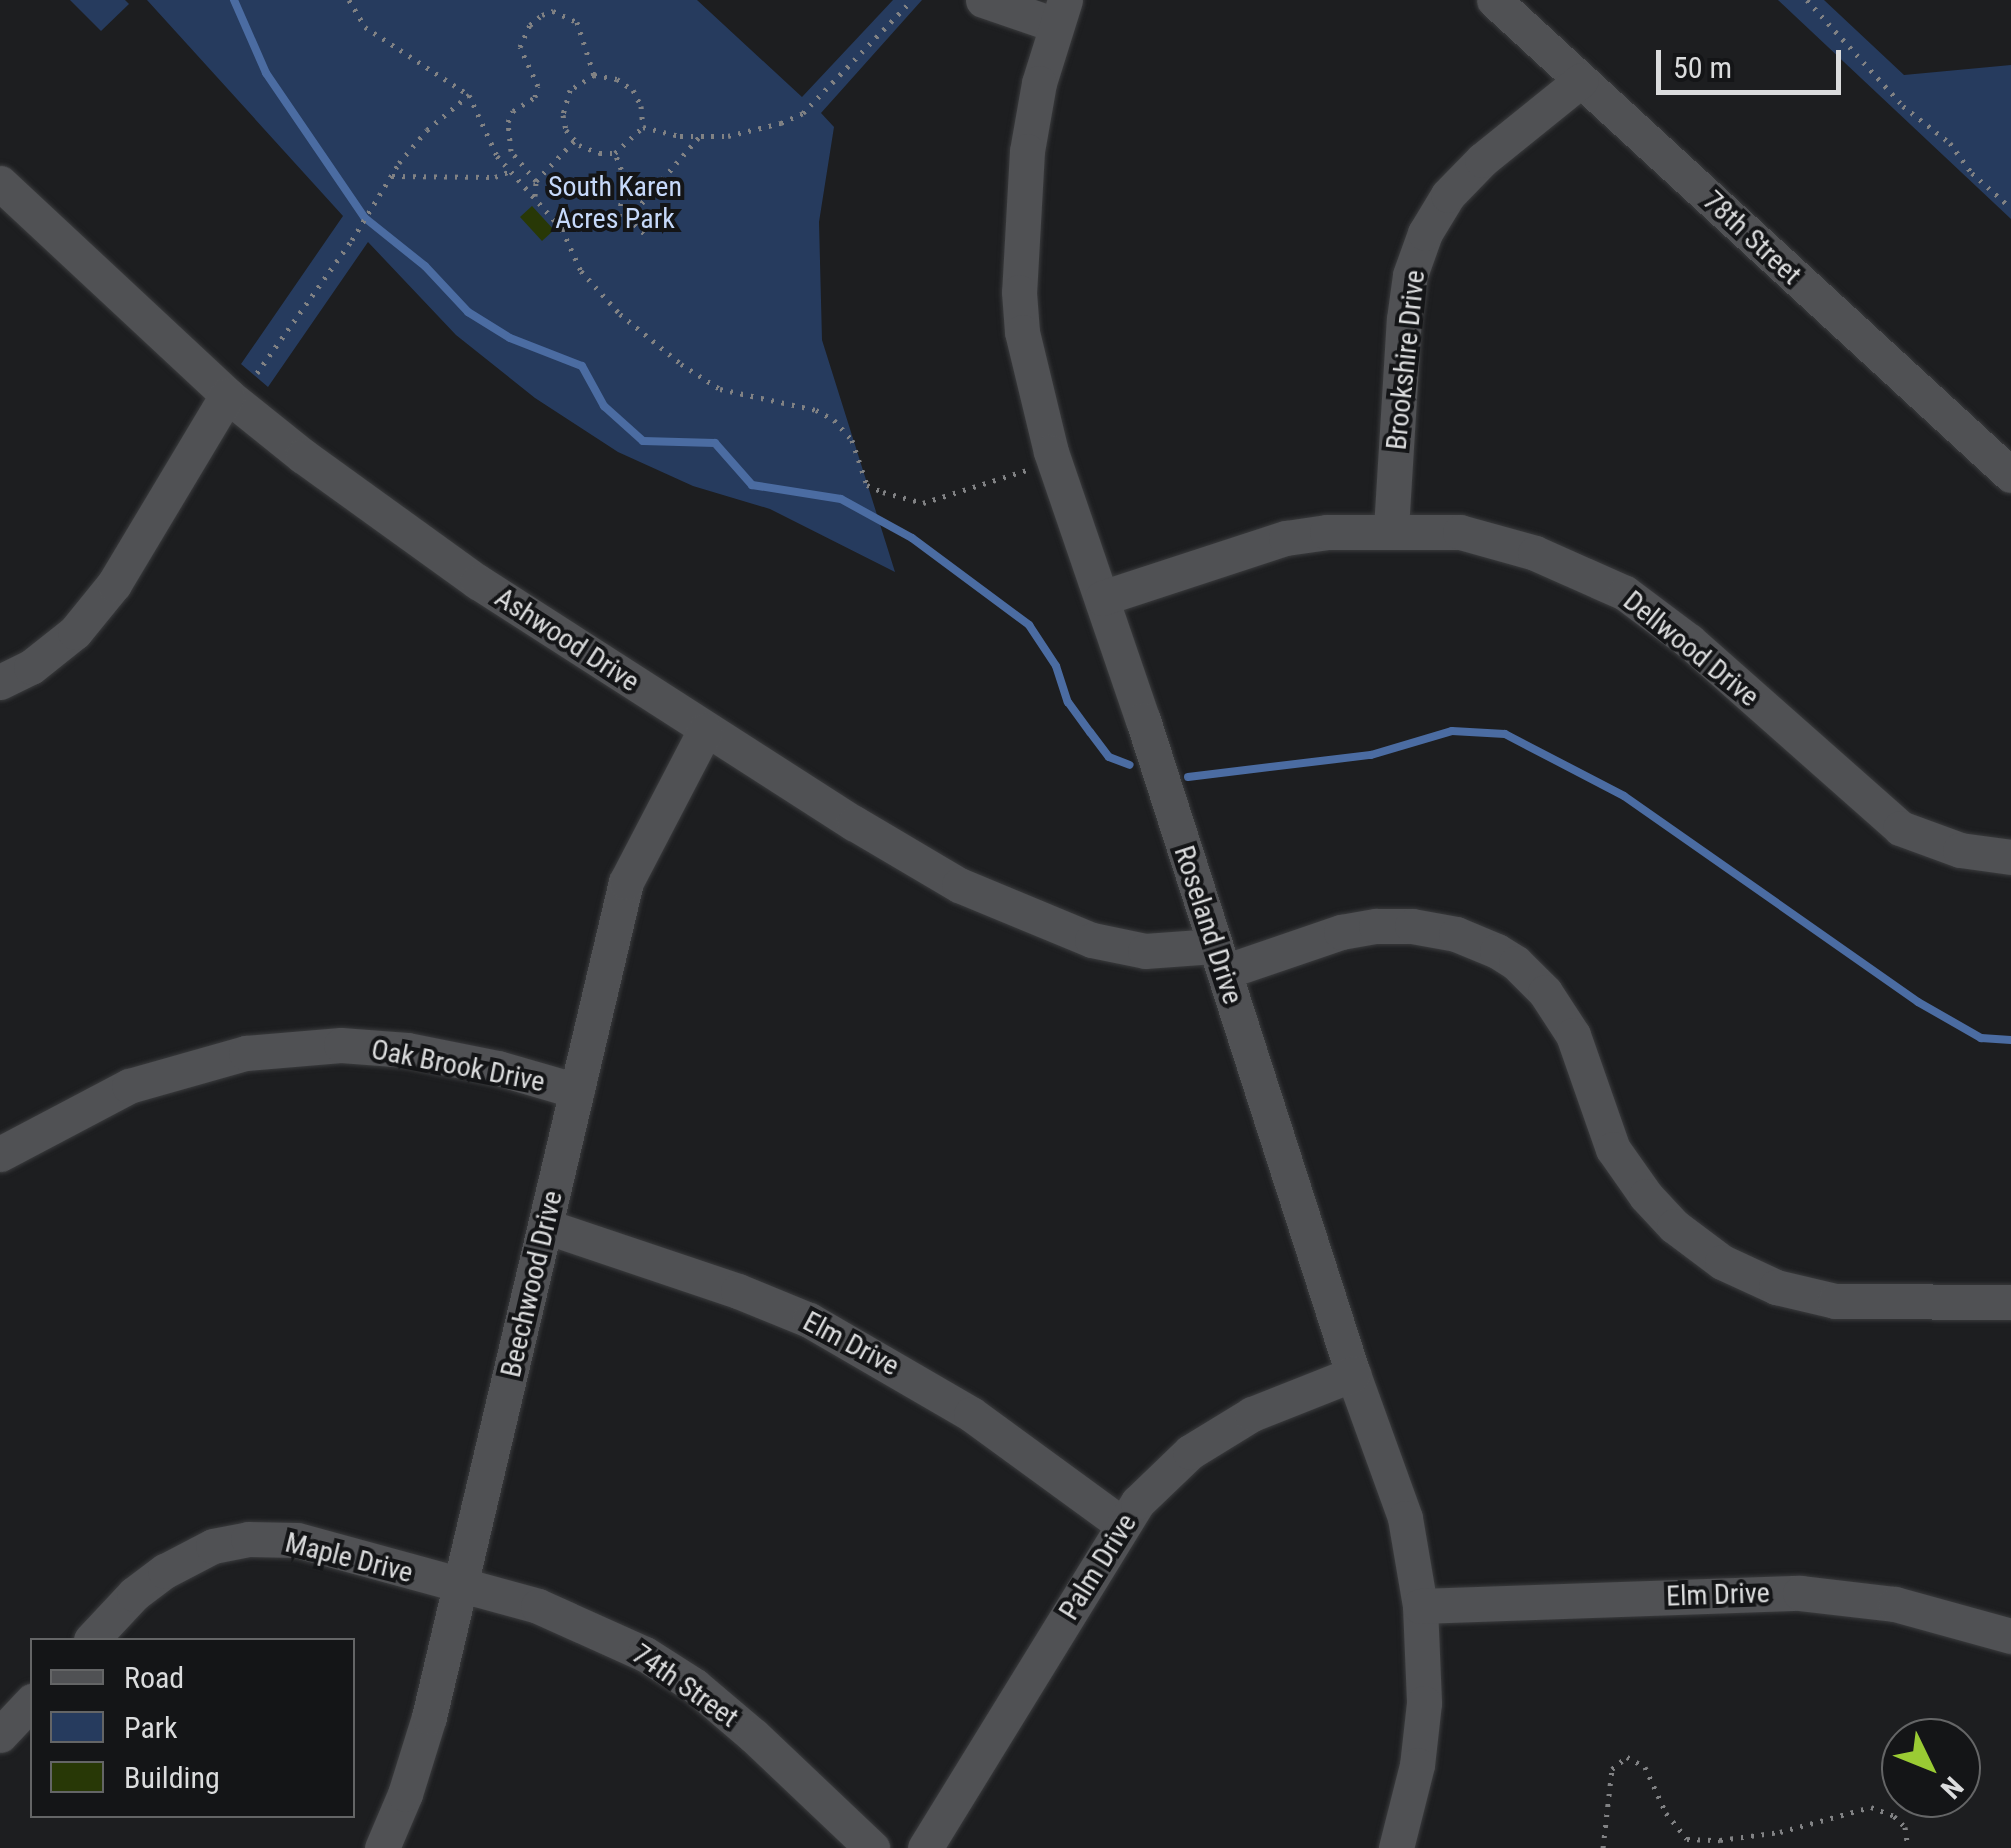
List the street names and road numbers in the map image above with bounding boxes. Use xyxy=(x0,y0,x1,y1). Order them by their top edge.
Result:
street label: 78th Street xyxy=(1696,184,1808,292)
street label: Brookshire Drive xyxy=(1380,268,1432,452)
street label: Ashwood Drive xyxy=(489,581,645,699)
street label: Dellwood Drive xyxy=(1617,584,1765,714)
street label: Roseland Drive xyxy=(1167,842,1249,1008)
street label: Oak Brook Drive xyxy=(368,1033,548,1099)
street label: Beechwood Drive xyxy=(494,1187,570,1381)
street label: Elm Drive xyxy=(797,1305,905,1383)
street label: Palm Drive xyxy=(1052,1508,1144,1626)
street label: Maple Drive xyxy=(282,1526,416,1590)
street label: Elm Drive xyxy=(1666,1576,1770,1614)
street label: 74th Street xyxy=(626,1637,744,1735)

